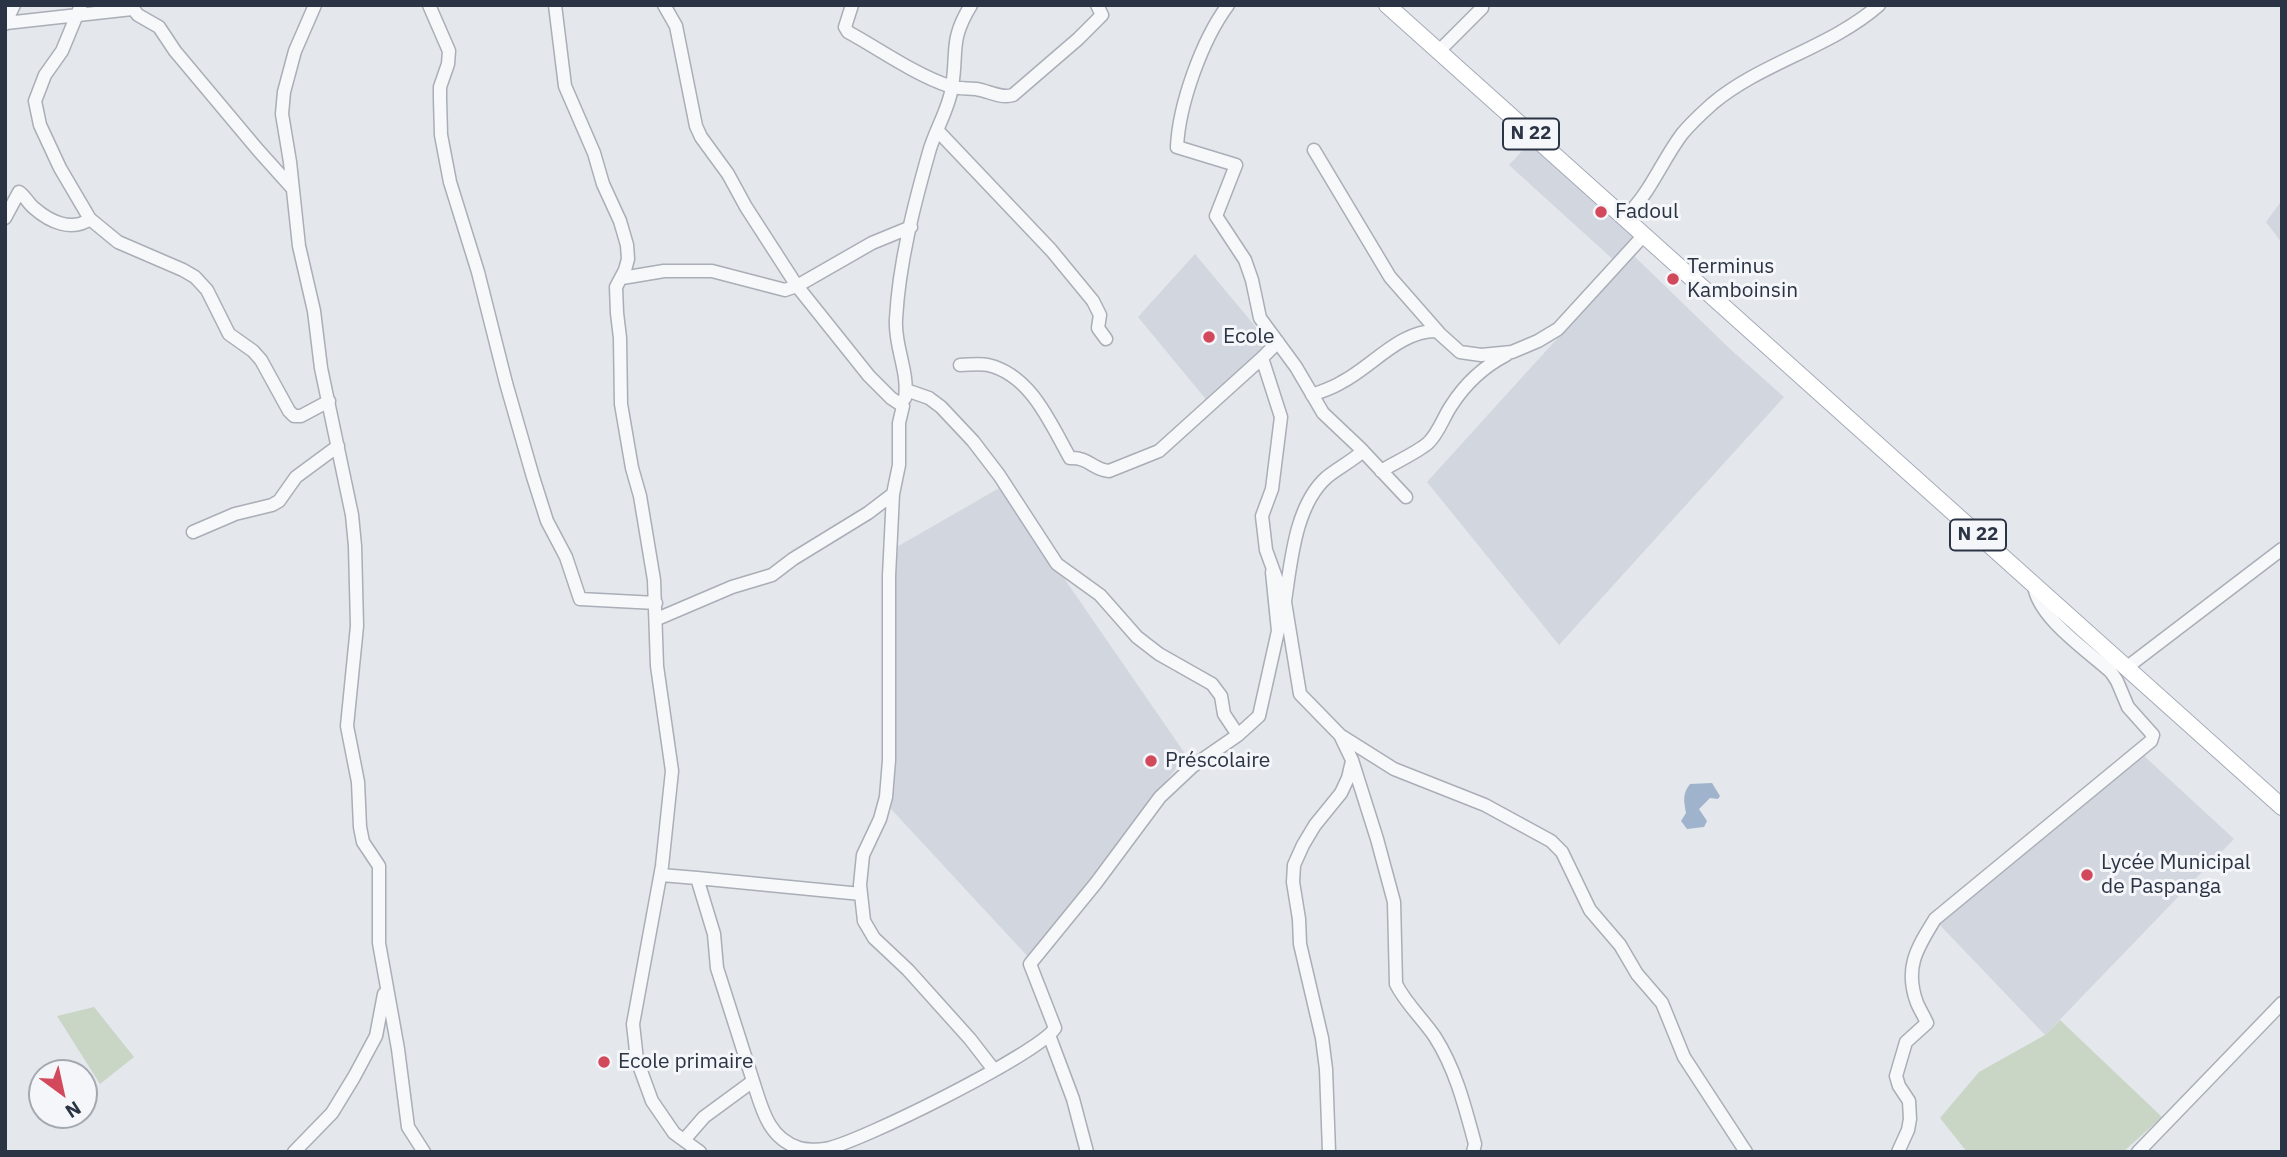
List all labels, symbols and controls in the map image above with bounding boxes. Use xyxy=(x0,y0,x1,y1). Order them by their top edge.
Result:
road number: N 22 xyxy=(1503,118,1559,150)
place label: Fadoul xyxy=(1615,199,1679,225)
marker: Fadoul xyxy=(1593,204,1609,220)
place label: Terminus Kamboinsin xyxy=(1687,254,1798,304)
marker: Terminus Kamboinsin xyxy=(1665,271,1681,287)
place label: Ecole xyxy=(1223,324,1274,350)
marker: Ecole xyxy=(1201,329,1217,345)
road number: N 22 xyxy=(1950,520,2006,550)
place label: Préscolaire xyxy=(1165,748,1270,774)
marker: Préscolaire xyxy=(1143,753,1159,769)
place label: Lycée Municipal de Paspanga xyxy=(2101,850,2251,900)
marker: Lycée Municipal de Paspanga xyxy=(2079,867,2095,883)
place label: Ecole primaire xyxy=(618,1049,753,1075)
marker: Ecole primaire xyxy=(596,1054,612,1070)
north arrow xyxy=(28,1059,98,1129)
text: N xyxy=(61,1096,86,1124)

